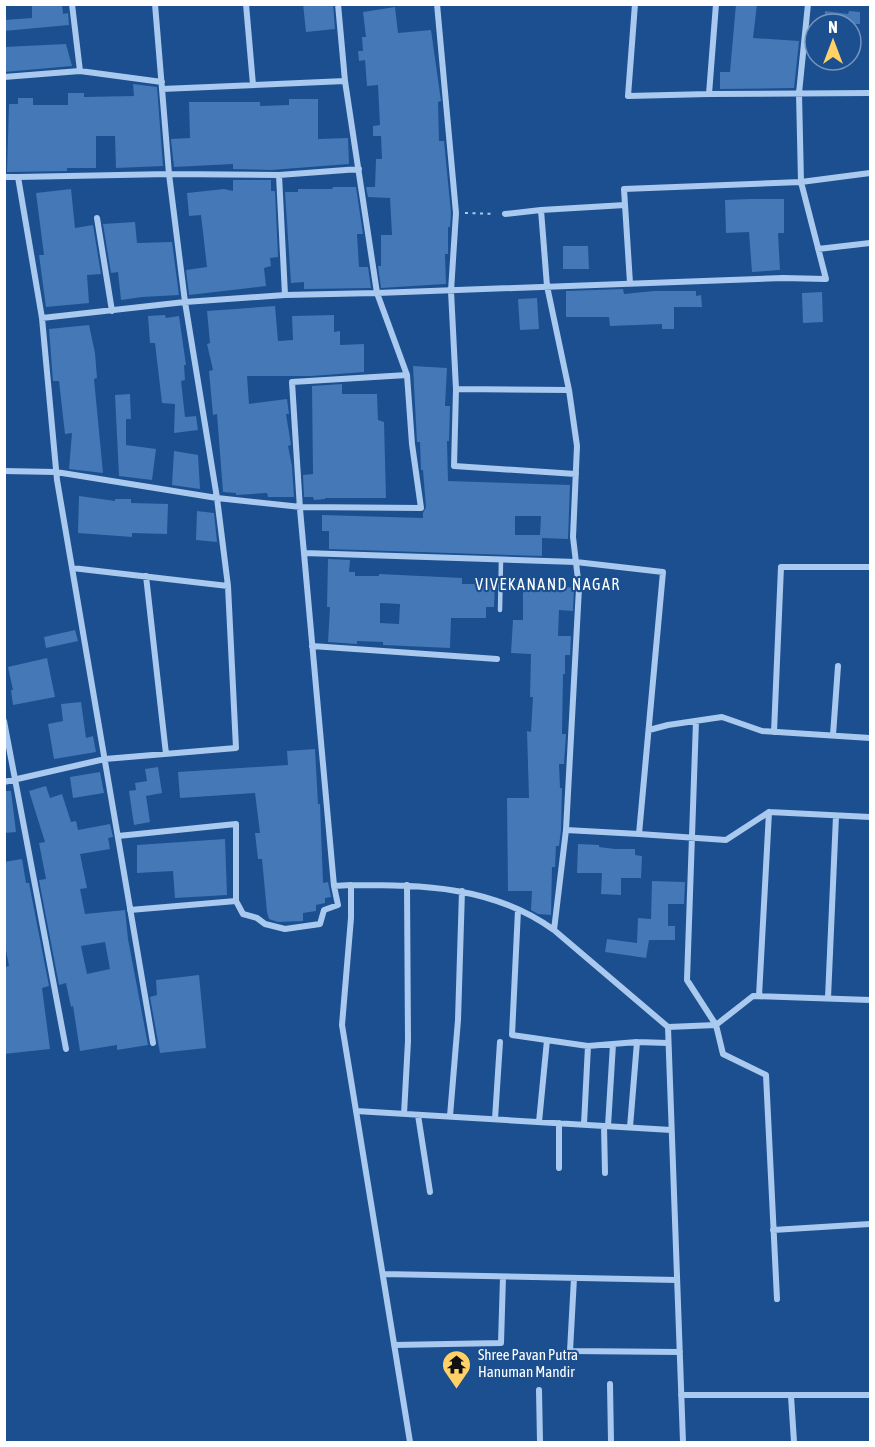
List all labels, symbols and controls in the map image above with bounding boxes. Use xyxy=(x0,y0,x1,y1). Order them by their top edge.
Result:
north arrow xyxy=(803,12,863,72)
text: N xyxy=(828,18,838,36)
district label: VIVEKANAND NAGAR xyxy=(475,575,621,593)
place label: Shree Pavan Putra Hanuman Mandir xyxy=(478,1346,578,1380)
temple icon: Shree Pavan Putra Hanuman Mandir xyxy=(441,1348,473,1390)

